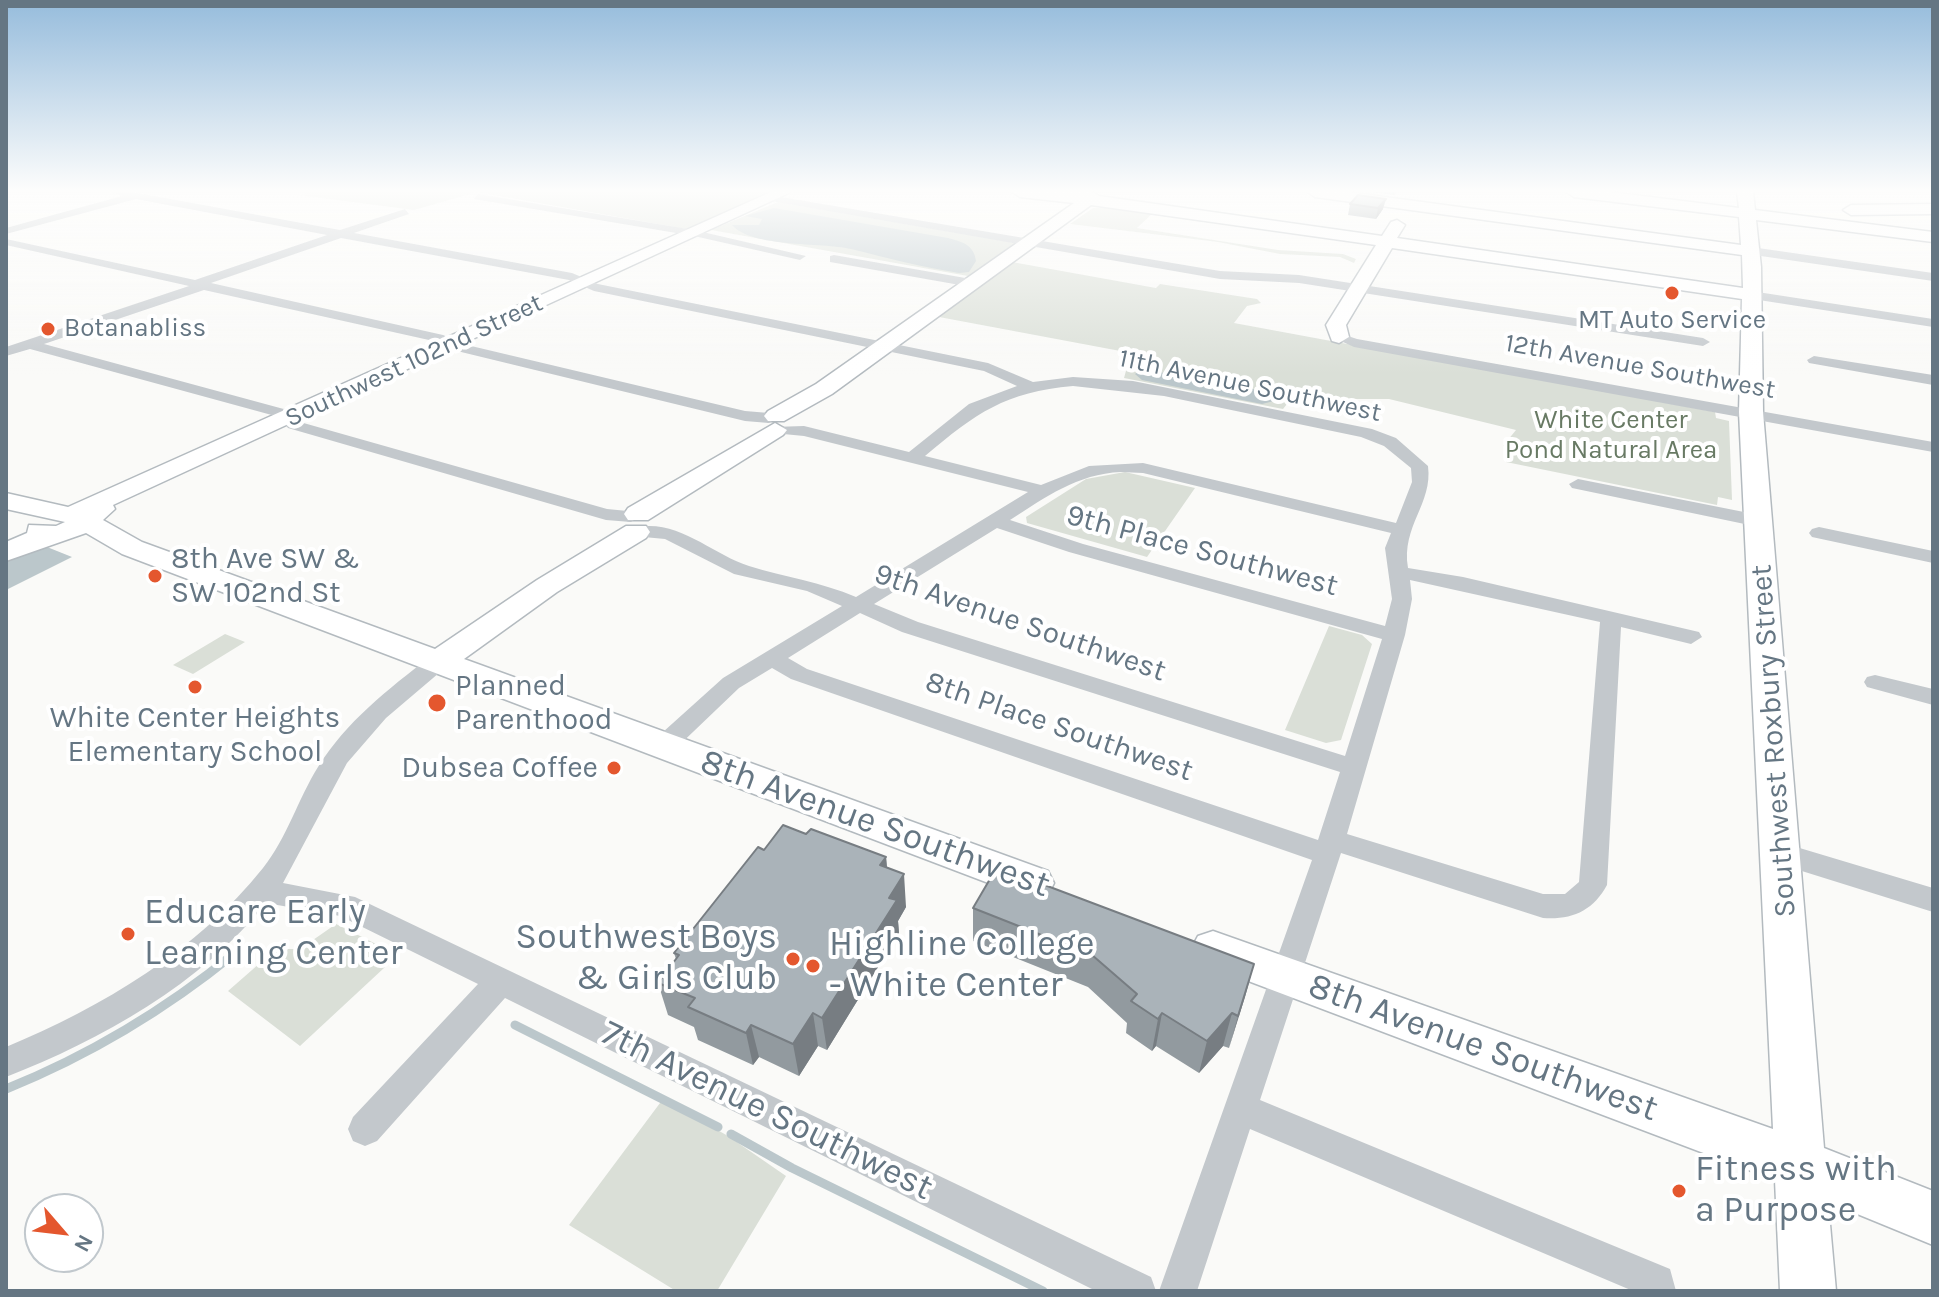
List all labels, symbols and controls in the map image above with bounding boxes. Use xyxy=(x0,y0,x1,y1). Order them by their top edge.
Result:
marker: MT Auto Service xyxy=(1663,284,1681,302)
street label: Southwest 102nd Street xyxy=(280,288,548,434)
place label: MT Auto Service xyxy=(1578,305,1766,337)
place label: Botanabliss xyxy=(64,313,206,345)
marker: Botanabliss xyxy=(39,320,57,338)
street label: 12th Avenue Southwest xyxy=(1502,328,1778,406)
street label: 11th Avenue Southwest xyxy=(1116,343,1384,429)
park label: White Center Pond Natural Area xyxy=(1505,405,1717,466)
street label: 9th Place Southwest xyxy=(1062,497,1342,605)
place label: 8th Ave SW & SW 102nd St xyxy=(171,541,360,612)
street label: 9th Avenue Southwest xyxy=(869,556,1171,690)
street label: Southwest Roxbury Street xyxy=(1744,563,1804,919)
marker: 8th Ave SW & SW 102nd St xyxy=(146,567,164,585)
street label: 8th Place Southwest xyxy=(920,664,1198,790)
place label: Planned Parenthood xyxy=(455,668,612,738)
marker: White Center Heights Elementary School xyxy=(186,678,204,696)
marker: Planned Parenthood xyxy=(426,692,448,714)
place label: White Center Heights Elementary School xyxy=(50,700,340,770)
street label: 8th Avenue Southwest xyxy=(694,741,1056,907)
place label: Dubsea Coffee xyxy=(401,750,598,786)
marker: Dubsea Coffee xyxy=(605,759,623,777)
place label: Educare Early Learning Center xyxy=(144,891,403,976)
place label: Southwest Boys & Girls Club xyxy=(515,916,777,1001)
place label: Highline College - White Center xyxy=(829,923,1095,1008)
marker: Educare Early Learning Center xyxy=(119,925,137,943)
marker: Southwest Boys & Girls Club xyxy=(784,950,802,968)
marker: Highline College - White Center xyxy=(804,957,822,975)
street label: 8th Avenue Southwest xyxy=(1302,965,1664,1131)
street label: 7th Avenue Southwest xyxy=(594,1012,940,1210)
place label: Fitness with a Purpose xyxy=(1695,1148,1897,1233)
marker: Fitness with a Purpose xyxy=(1670,1182,1688,1200)
north arrow xyxy=(24,1193,104,1273)
text: N xyxy=(68,1230,99,1256)

